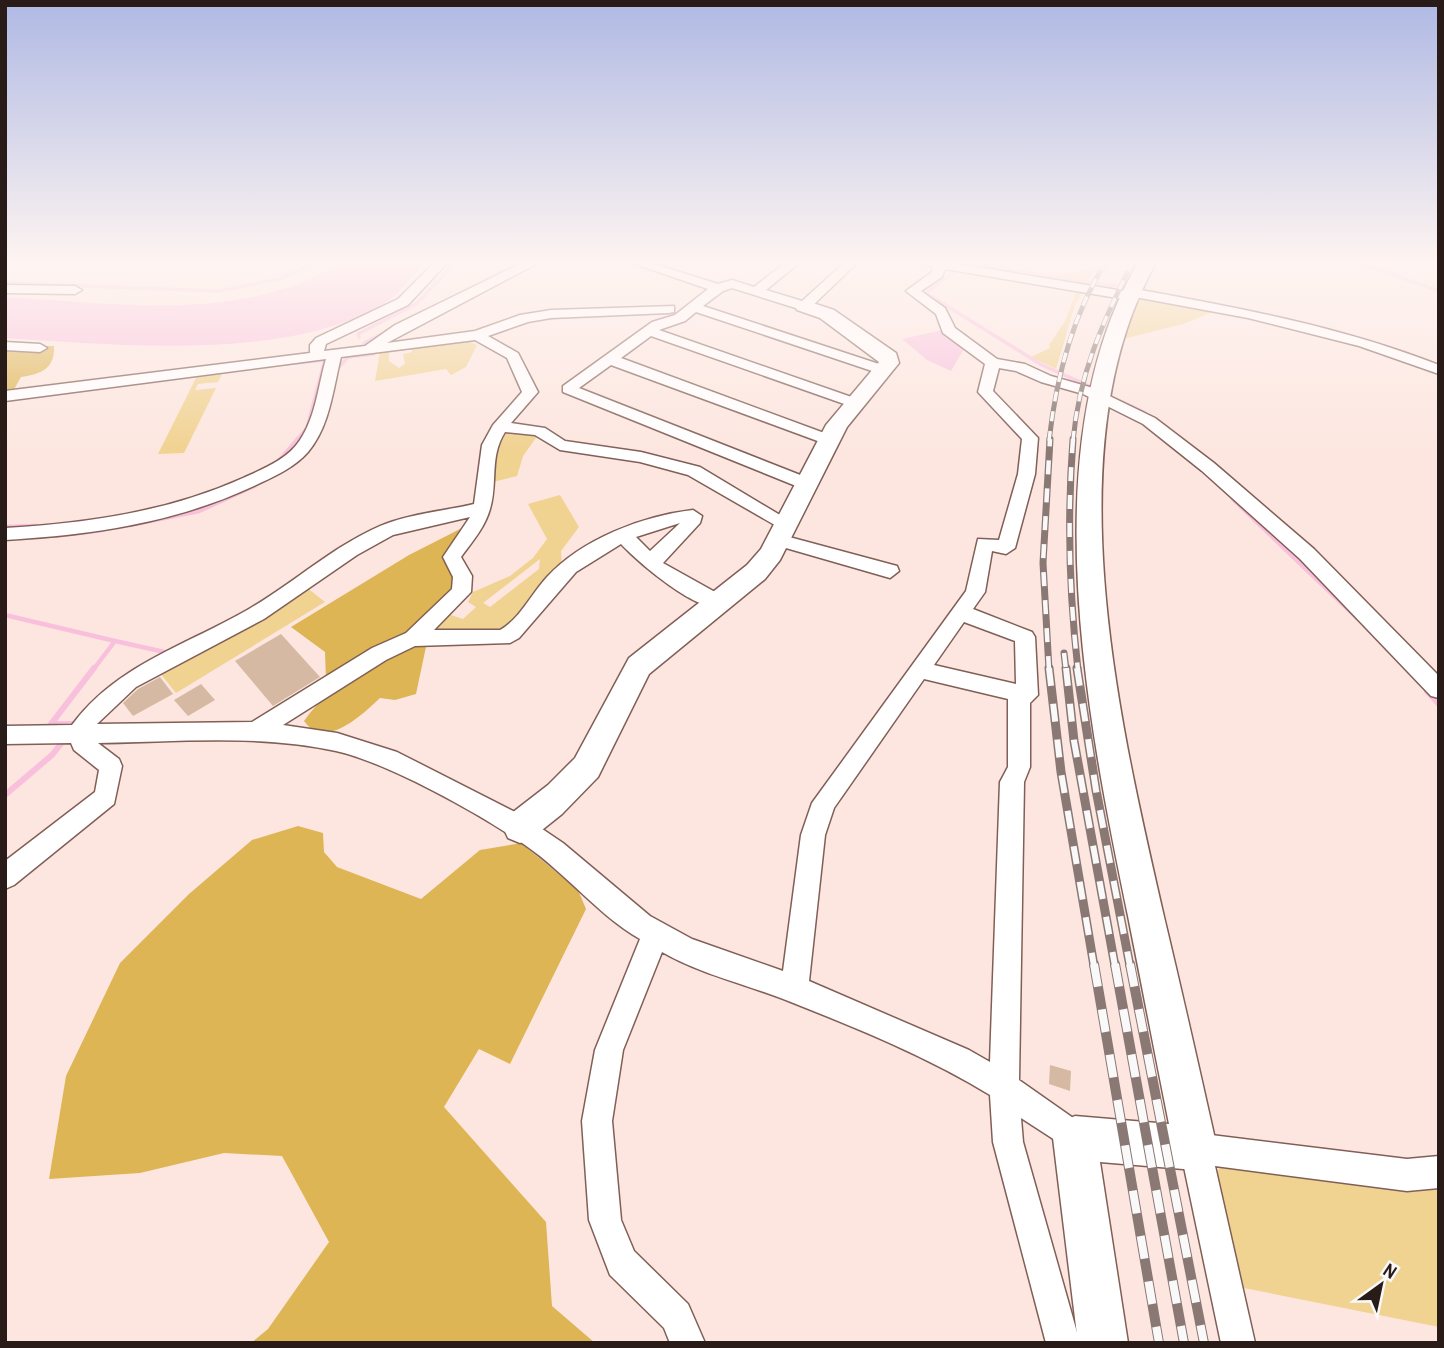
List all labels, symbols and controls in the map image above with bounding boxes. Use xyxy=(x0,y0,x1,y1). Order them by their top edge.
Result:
north arrow xyxy=(1346,1250,1416,1320)
text: N xyxy=(1378,1257,1402,1285)

